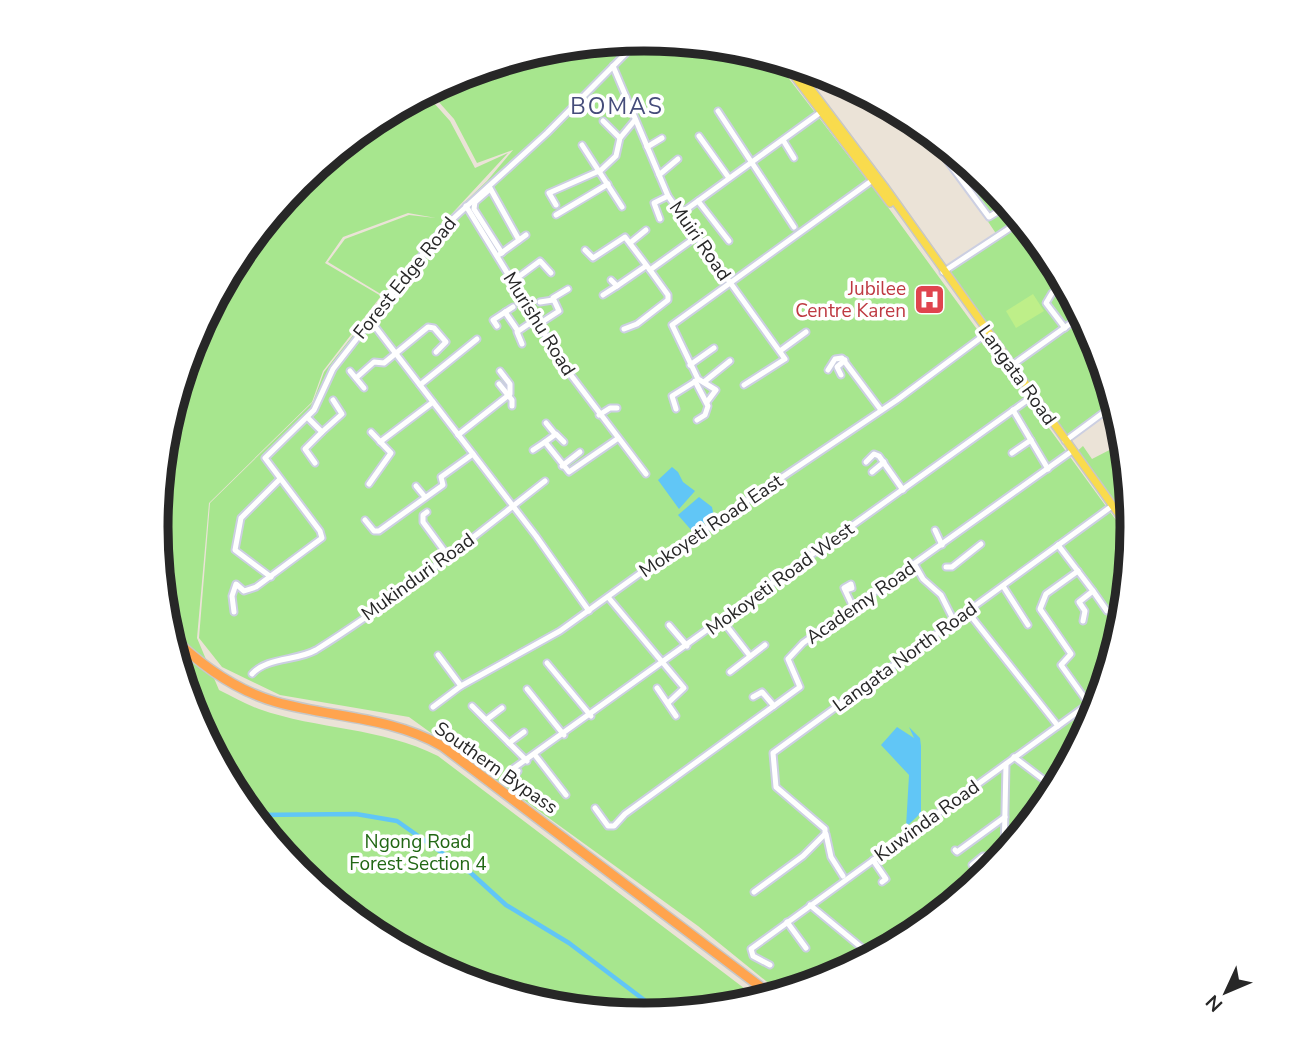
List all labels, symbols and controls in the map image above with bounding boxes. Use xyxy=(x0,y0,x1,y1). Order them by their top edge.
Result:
district label: BOMAS xyxy=(570,91,664,122)
street label: Muiri Road xyxy=(663,196,737,286)
street label: Forest Edge Road xyxy=(348,211,462,345)
street label: Murishu Road xyxy=(497,267,581,381)
place label: Jubilee Centre Karen xyxy=(795,276,906,324)
hospital icon: Jubilee Centre Karen xyxy=(912,283,946,317)
street label: Langata Road xyxy=(972,320,1062,430)
street label: Mokoyeti Road East xyxy=(634,468,788,584)
street label: Mokoyeti Road West xyxy=(701,516,859,641)
street label: Mukinduri Road xyxy=(356,527,480,627)
street label: Academy Road xyxy=(801,555,921,651)
street label: Langata North Road xyxy=(828,596,982,718)
street label: Southern Bypass xyxy=(429,716,563,820)
street label: Kuwinda Road xyxy=(869,774,985,868)
park label: Ngong Road Forest Section 4 xyxy=(349,829,487,877)
north arrow xyxy=(1191,957,1261,1027)
text: N xyxy=(1200,989,1229,1017)

